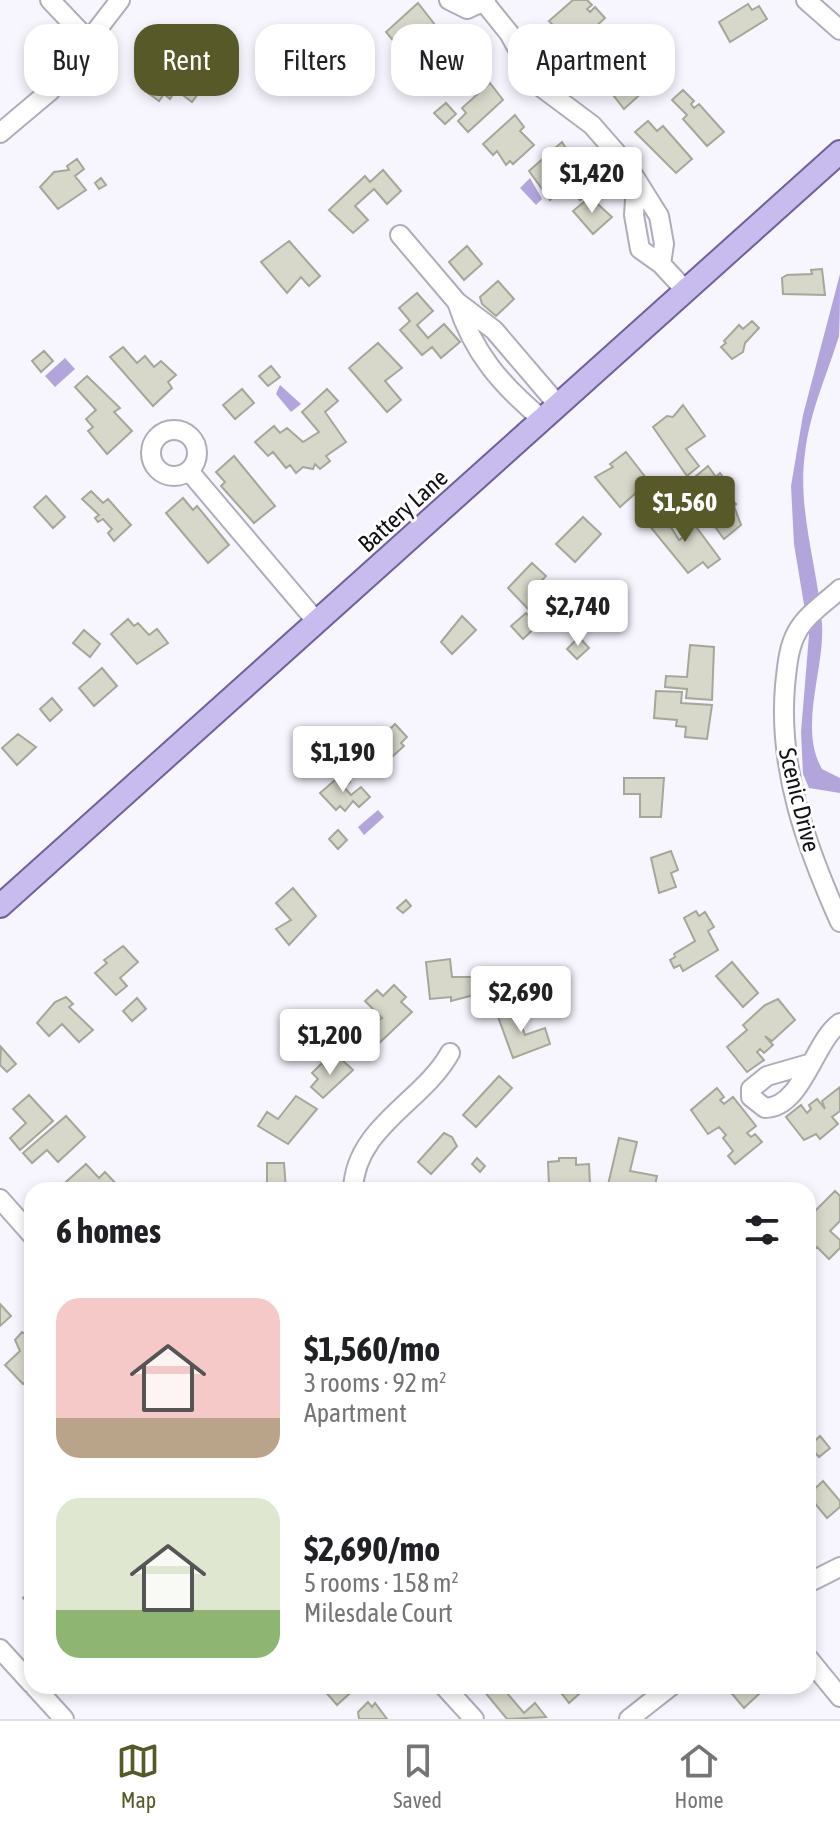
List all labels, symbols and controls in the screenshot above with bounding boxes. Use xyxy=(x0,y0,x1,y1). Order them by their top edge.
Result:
chip: Buy xyxy=(24,24,118,96)
chip: Rent xyxy=(134,24,239,96)
chip: Filters xyxy=(255,24,375,96)
chip: New xyxy=(391,24,492,96)
chip: Apartment xyxy=(508,24,675,96)
pin: $1,420 xyxy=(527,147,657,215)
text: $1,420 xyxy=(560,158,624,188)
street label: Battery Lane xyxy=(353,464,453,558)
pin: $1,560 xyxy=(620,476,750,544)
text: $1,560 xyxy=(653,487,717,517)
pin: $2,740 xyxy=(513,580,643,648)
text: $2,740 xyxy=(546,591,610,621)
pin: $1,190 xyxy=(278,726,408,794)
text: $1,190 xyxy=(311,737,375,767)
street label: Scenic Drive xyxy=(774,745,825,854)
pin: $2,690 xyxy=(456,966,586,1034)
text: $2,690 xyxy=(489,977,553,1007)
pin: $1,200 xyxy=(265,1009,395,1077)
text: $1,200 xyxy=(298,1020,362,1050)
icon: filters xyxy=(740,1208,784,1252)
text: 6 homes xyxy=(56,1211,161,1250)
text: $1,560/mo xyxy=(304,1329,440,1368)
icon: home xyxy=(120,1330,216,1426)
text: 3 rooms · 92 m² xyxy=(304,1368,446,1398)
text: Apartment xyxy=(304,1398,407,1428)
text: $2,690/mo xyxy=(304,1529,440,1568)
icon: home xyxy=(120,1530,216,1626)
text: 5 rooms · 158 m² xyxy=(304,1568,459,1598)
text: Milesdale Court xyxy=(304,1598,453,1628)
tab: Map xyxy=(116,1739,160,1813)
tab: Saved xyxy=(393,1739,442,1813)
tab: Home xyxy=(675,1739,724,1813)

